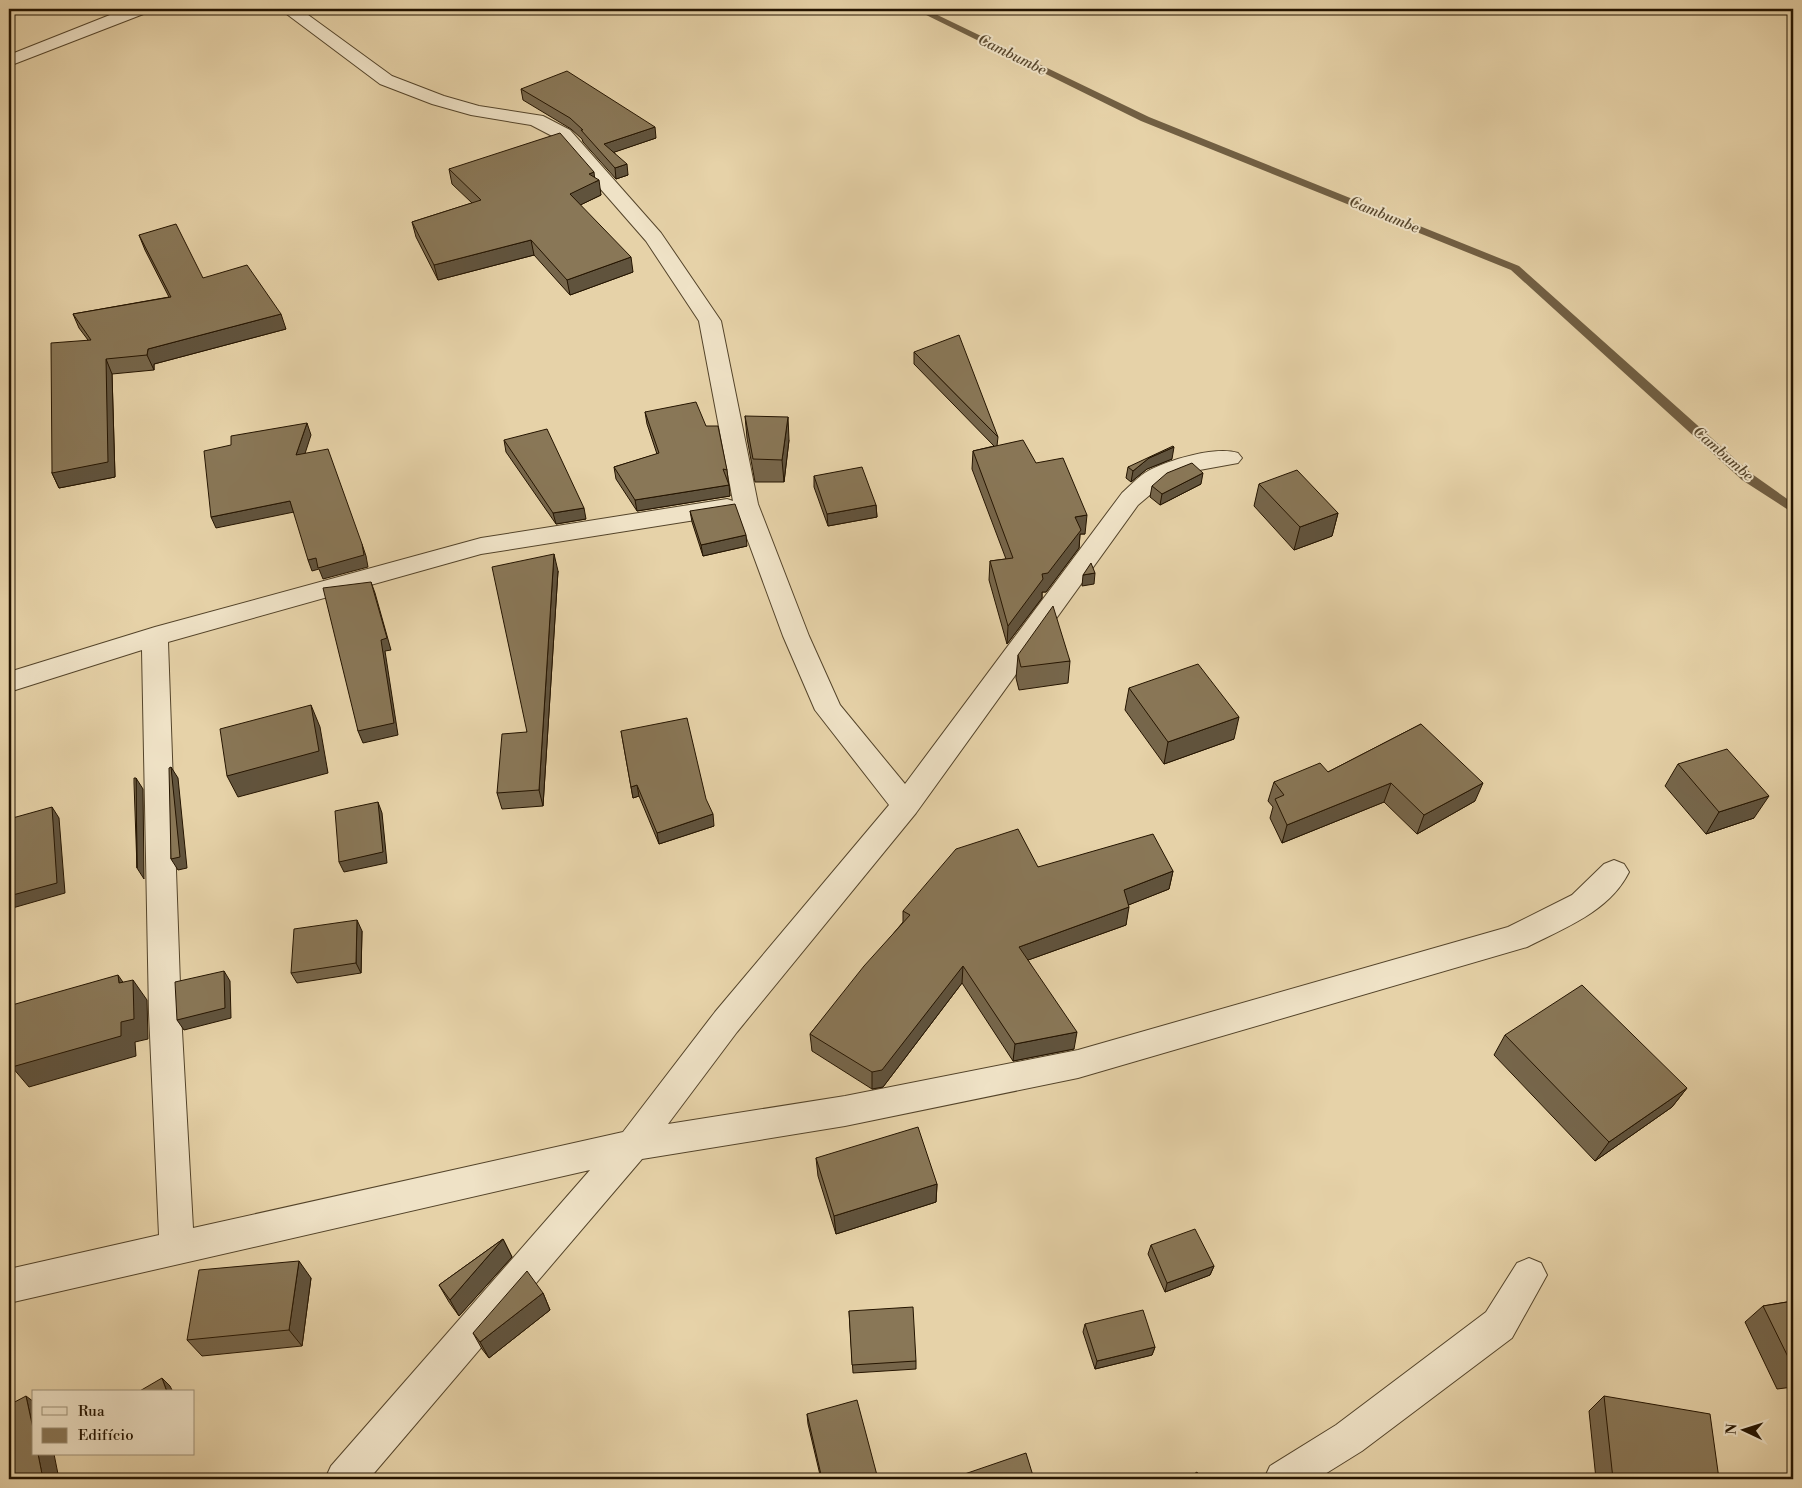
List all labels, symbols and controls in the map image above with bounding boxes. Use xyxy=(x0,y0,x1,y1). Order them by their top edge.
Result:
water label: Cambumbe xyxy=(975,30,1049,80)
water label: Cambumbe xyxy=(1346,192,1422,238)
water label: Cambumbe xyxy=(1689,423,1757,485)
legend xyxy=(32,1390,195,1456)
text: Rua xyxy=(78,1402,105,1421)
north arrow xyxy=(1720,1406,1770,1456)
text: N xyxy=(1723,1423,1741,1435)
text: Edifício xyxy=(78,1426,134,1445)

